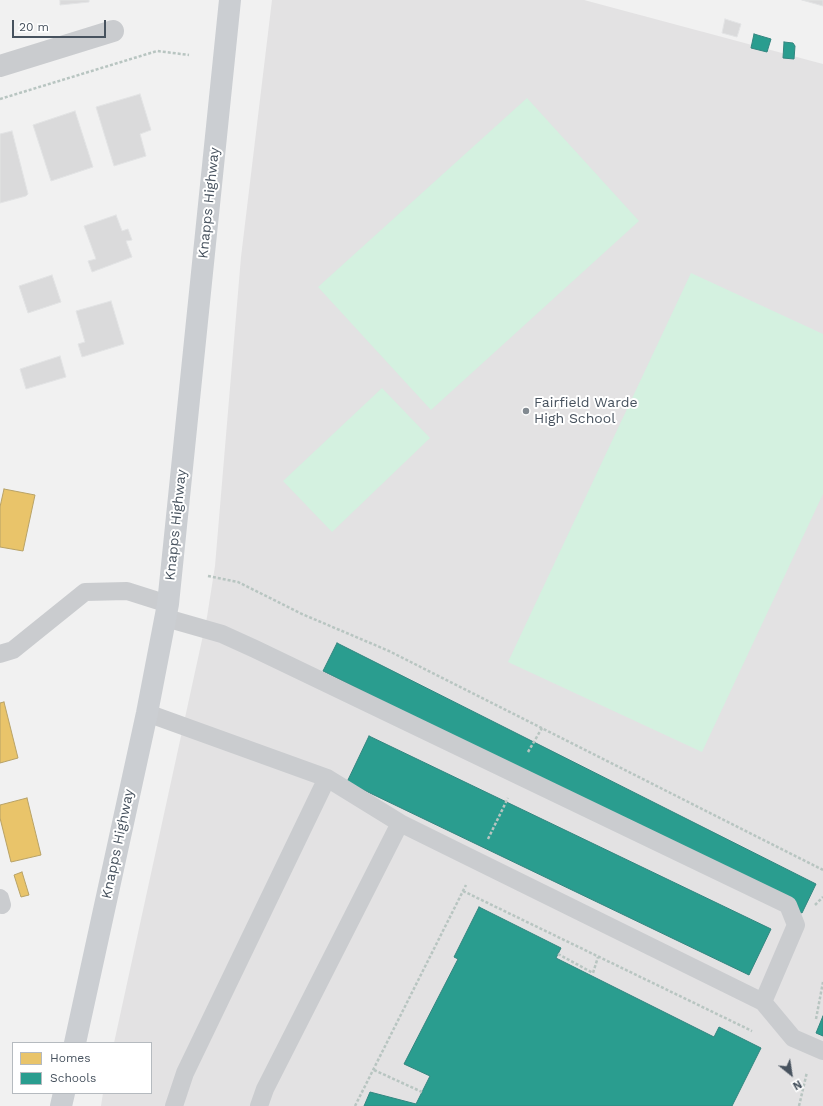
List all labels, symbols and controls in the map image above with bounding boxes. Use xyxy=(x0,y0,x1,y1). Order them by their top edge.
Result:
scale bar xyxy=(14,12,108,38)
text: 20 m xyxy=(19,20,49,34)
street label: Knapps Highway xyxy=(195,147,223,259)
place label: Fairfield Warde High School xyxy=(534,395,637,428)
marker: Fairfield Warde High School xyxy=(521,406,531,416)
street label: Knapps Highway xyxy=(162,469,190,581)
street label: Knapps Highway xyxy=(98,788,138,900)
legend xyxy=(12,1042,152,1094)
text: Homes xyxy=(50,1051,91,1065)
north arrow xyxy=(771,1054,811,1094)
text: Schools xyxy=(50,1071,96,1085)
text: N xyxy=(790,1077,804,1092)

